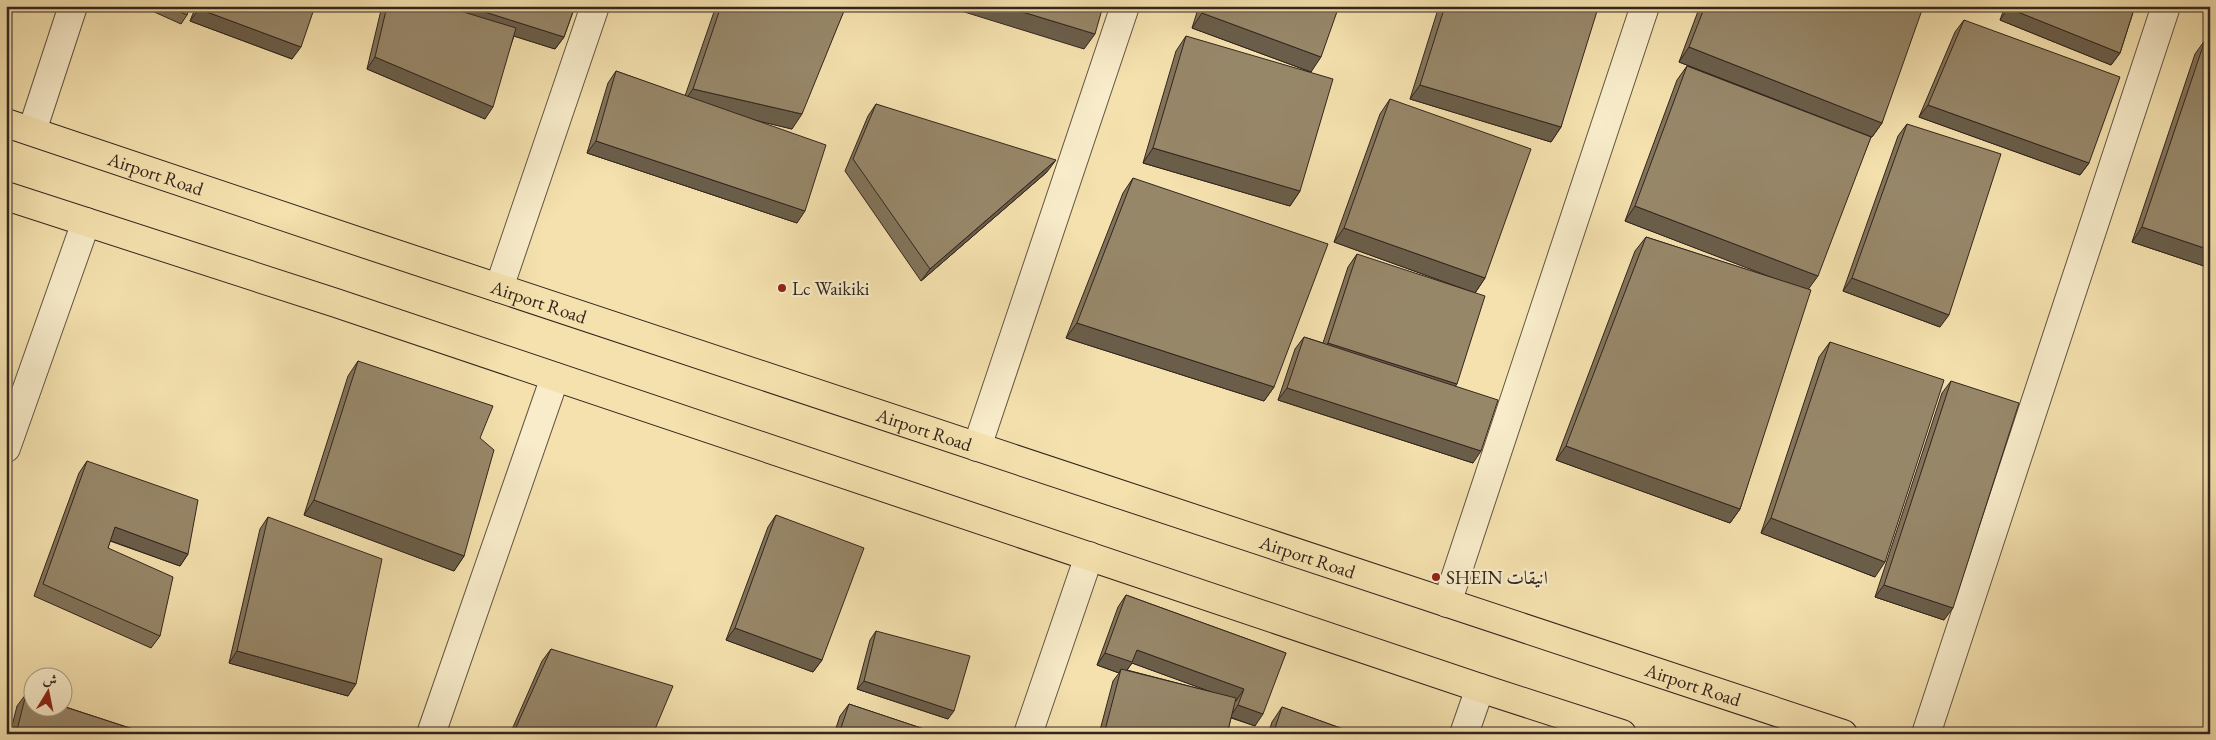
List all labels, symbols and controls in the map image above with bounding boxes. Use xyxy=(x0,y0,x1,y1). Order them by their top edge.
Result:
street label: Airport Road xyxy=(104,146,207,202)
street label: Airport Road xyxy=(487,274,590,329)
place label: Lc Waikiki xyxy=(792,276,870,301)
marker: Lc Waikiki xyxy=(776,282,788,294)
street label: Airport Road xyxy=(872,402,976,457)
street label: Airport Road xyxy=(1256,529,1359,585)
place label: SHEIN انيقات xyxy=(1446,565,1548,590)
marker: SHEIN انيقات xyxy=(1430,571,1442,583)
street label: Airport Road xyxy=(1641,657,1744,712)
north arrow xyxy=(22,668,72,718)
text: ش xyxy=(42,669,59,689)

